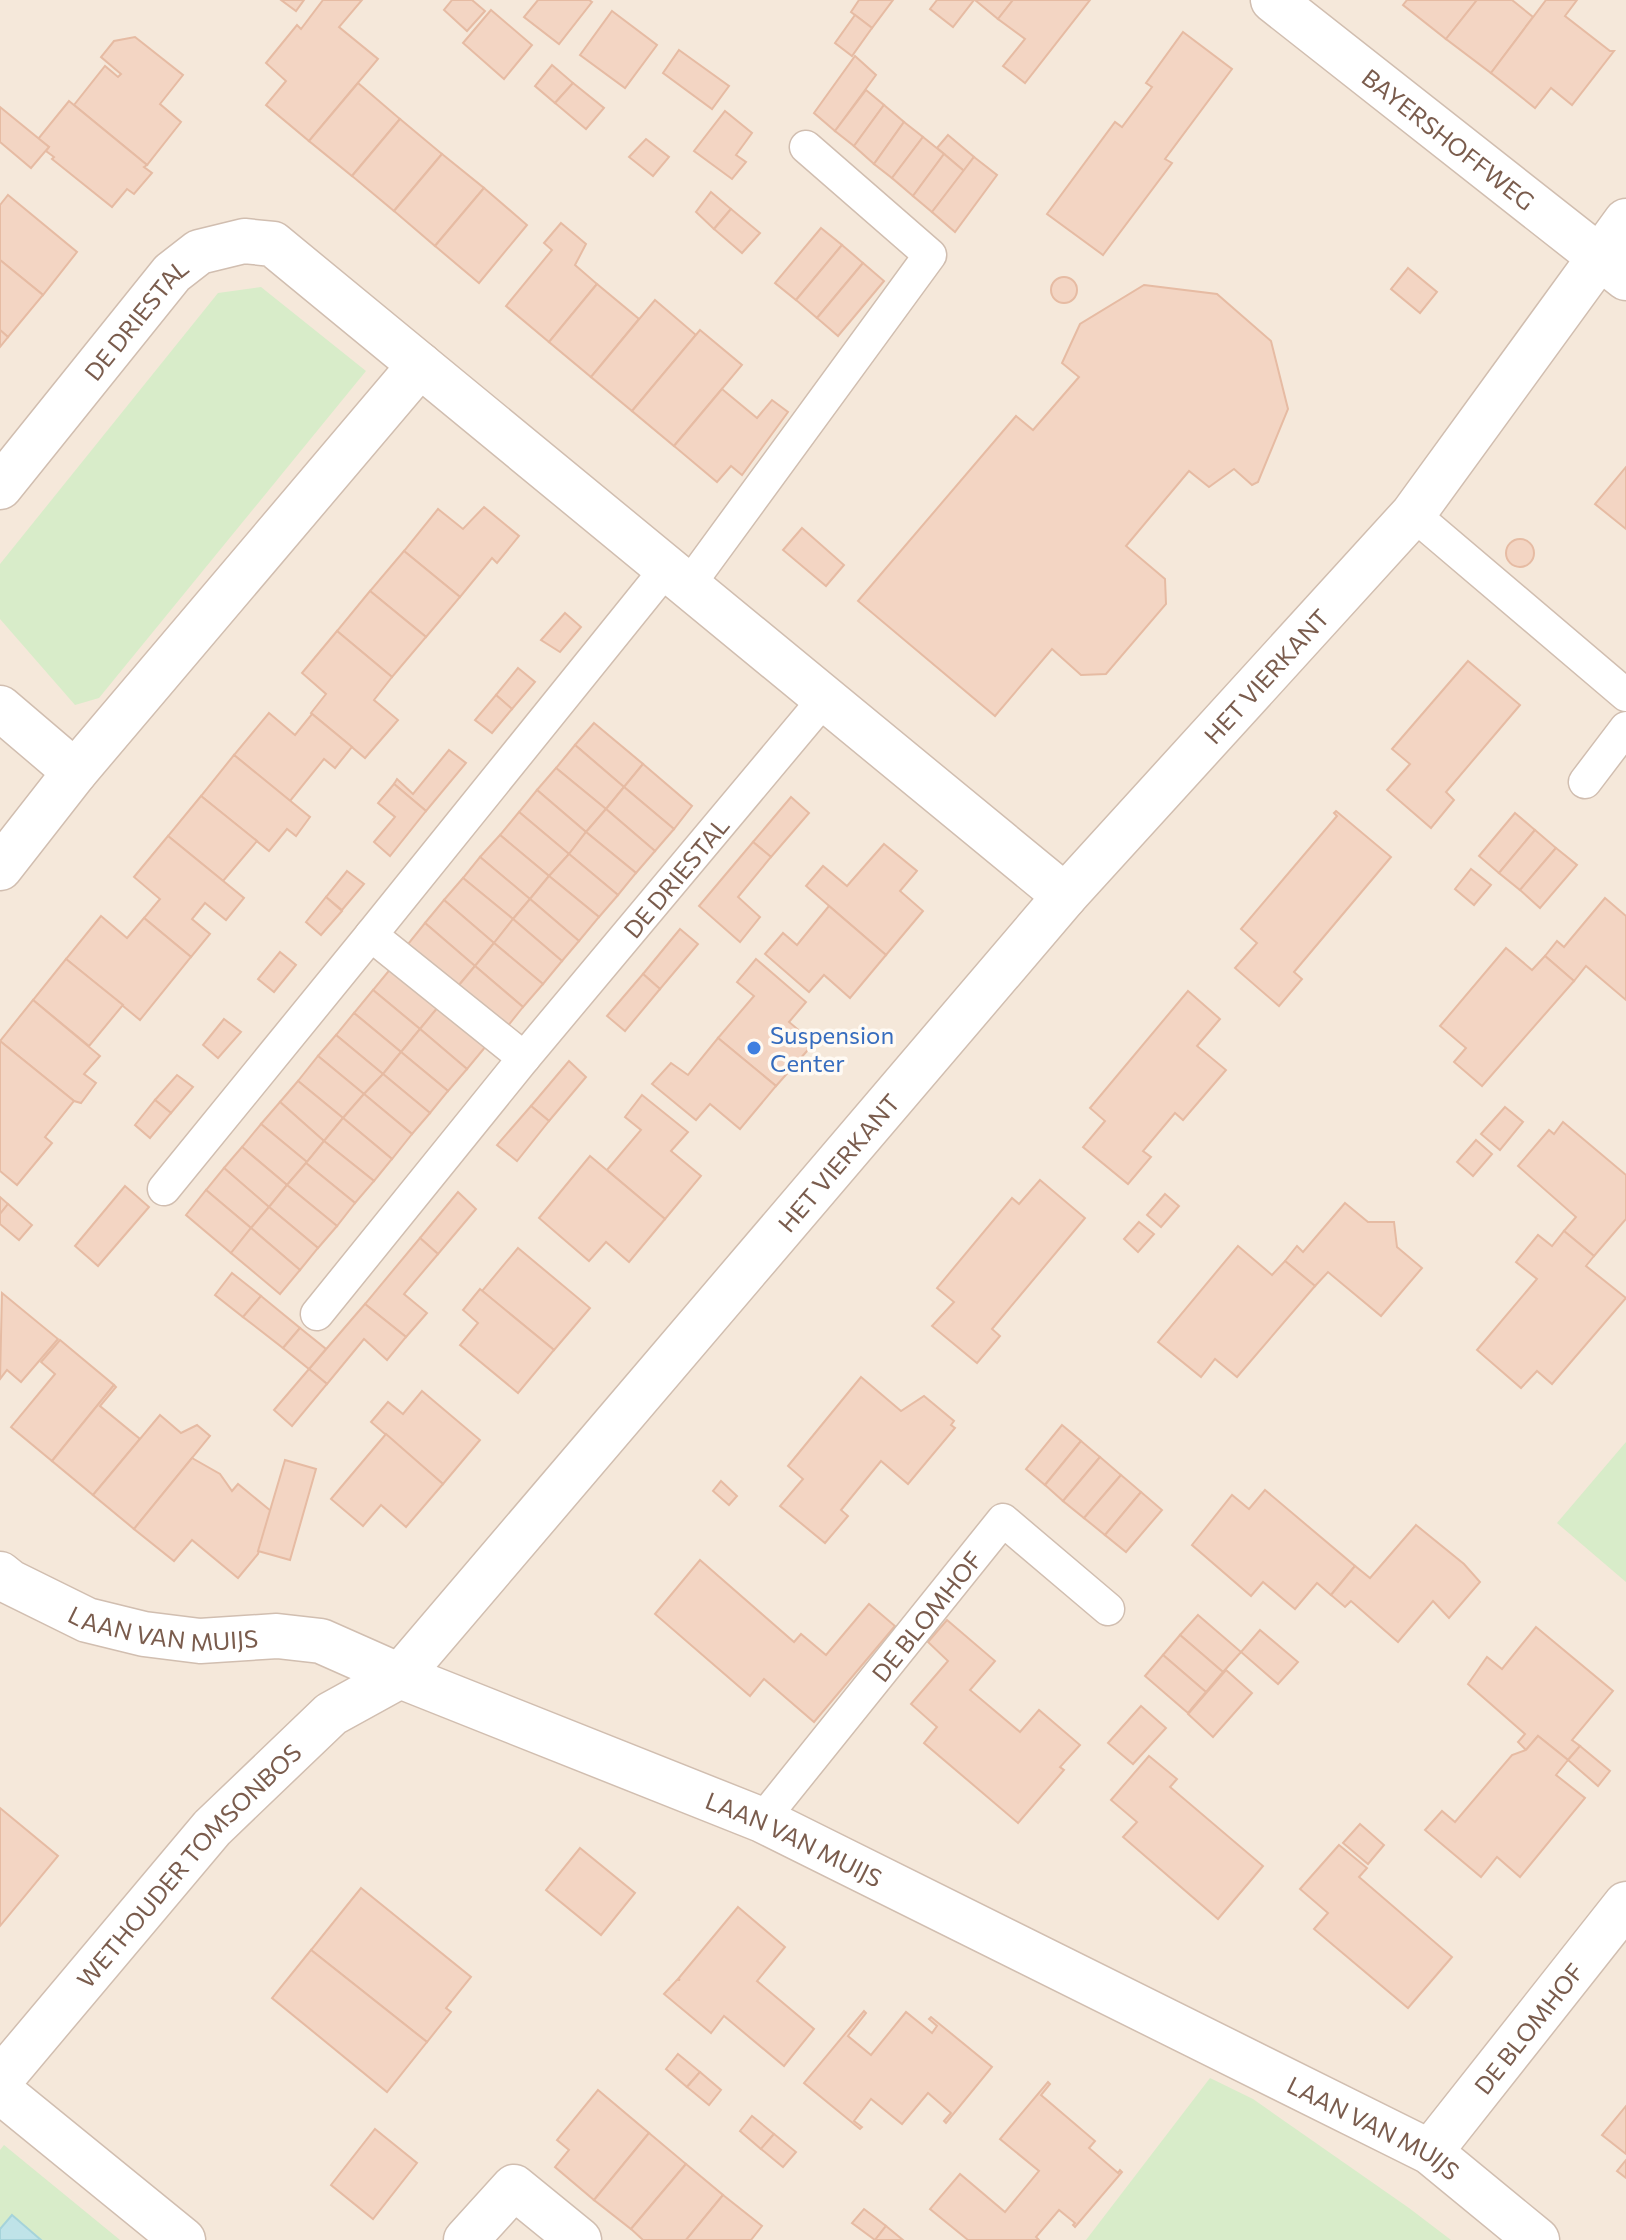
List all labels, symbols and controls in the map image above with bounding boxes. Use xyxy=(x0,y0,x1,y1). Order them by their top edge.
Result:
street label: BAYERSHOFFWEG xyxy=(1357,62,1541,215)
street label: DE DRIESTAL xyxy=(77,252,193,386)
street label: HET VIERKANT xyxy=(1197,602,1334,749)
street label: DE DRIESTAL xyxy=(617,811,734,943)
place label: Suspension Center xyxy=(770,1020,894,1077)
marker: Suspension Center xyxy=(745,1039,763,1057)
street label: HET VIERKANT xyxy=(771,1087,905,1237)
street label: DE BLOMHOF xyxy=(865,1545,987,1687)
street label: LAAN VAN MUIJS xyxy=(64,1599,259,1656)
street label: WETHOUDER TOMSONBOS xyxy=(70,1737,306,1993)
street label: LAAN VAN MUIJS xyxy=(702,1785,887,1892)
street label: DE BLOMHOF xyxy=(1467,1957,1589,2099)
street label: LAAN VAN MUIJS xyxy=(1283,2069,1466,2185)

